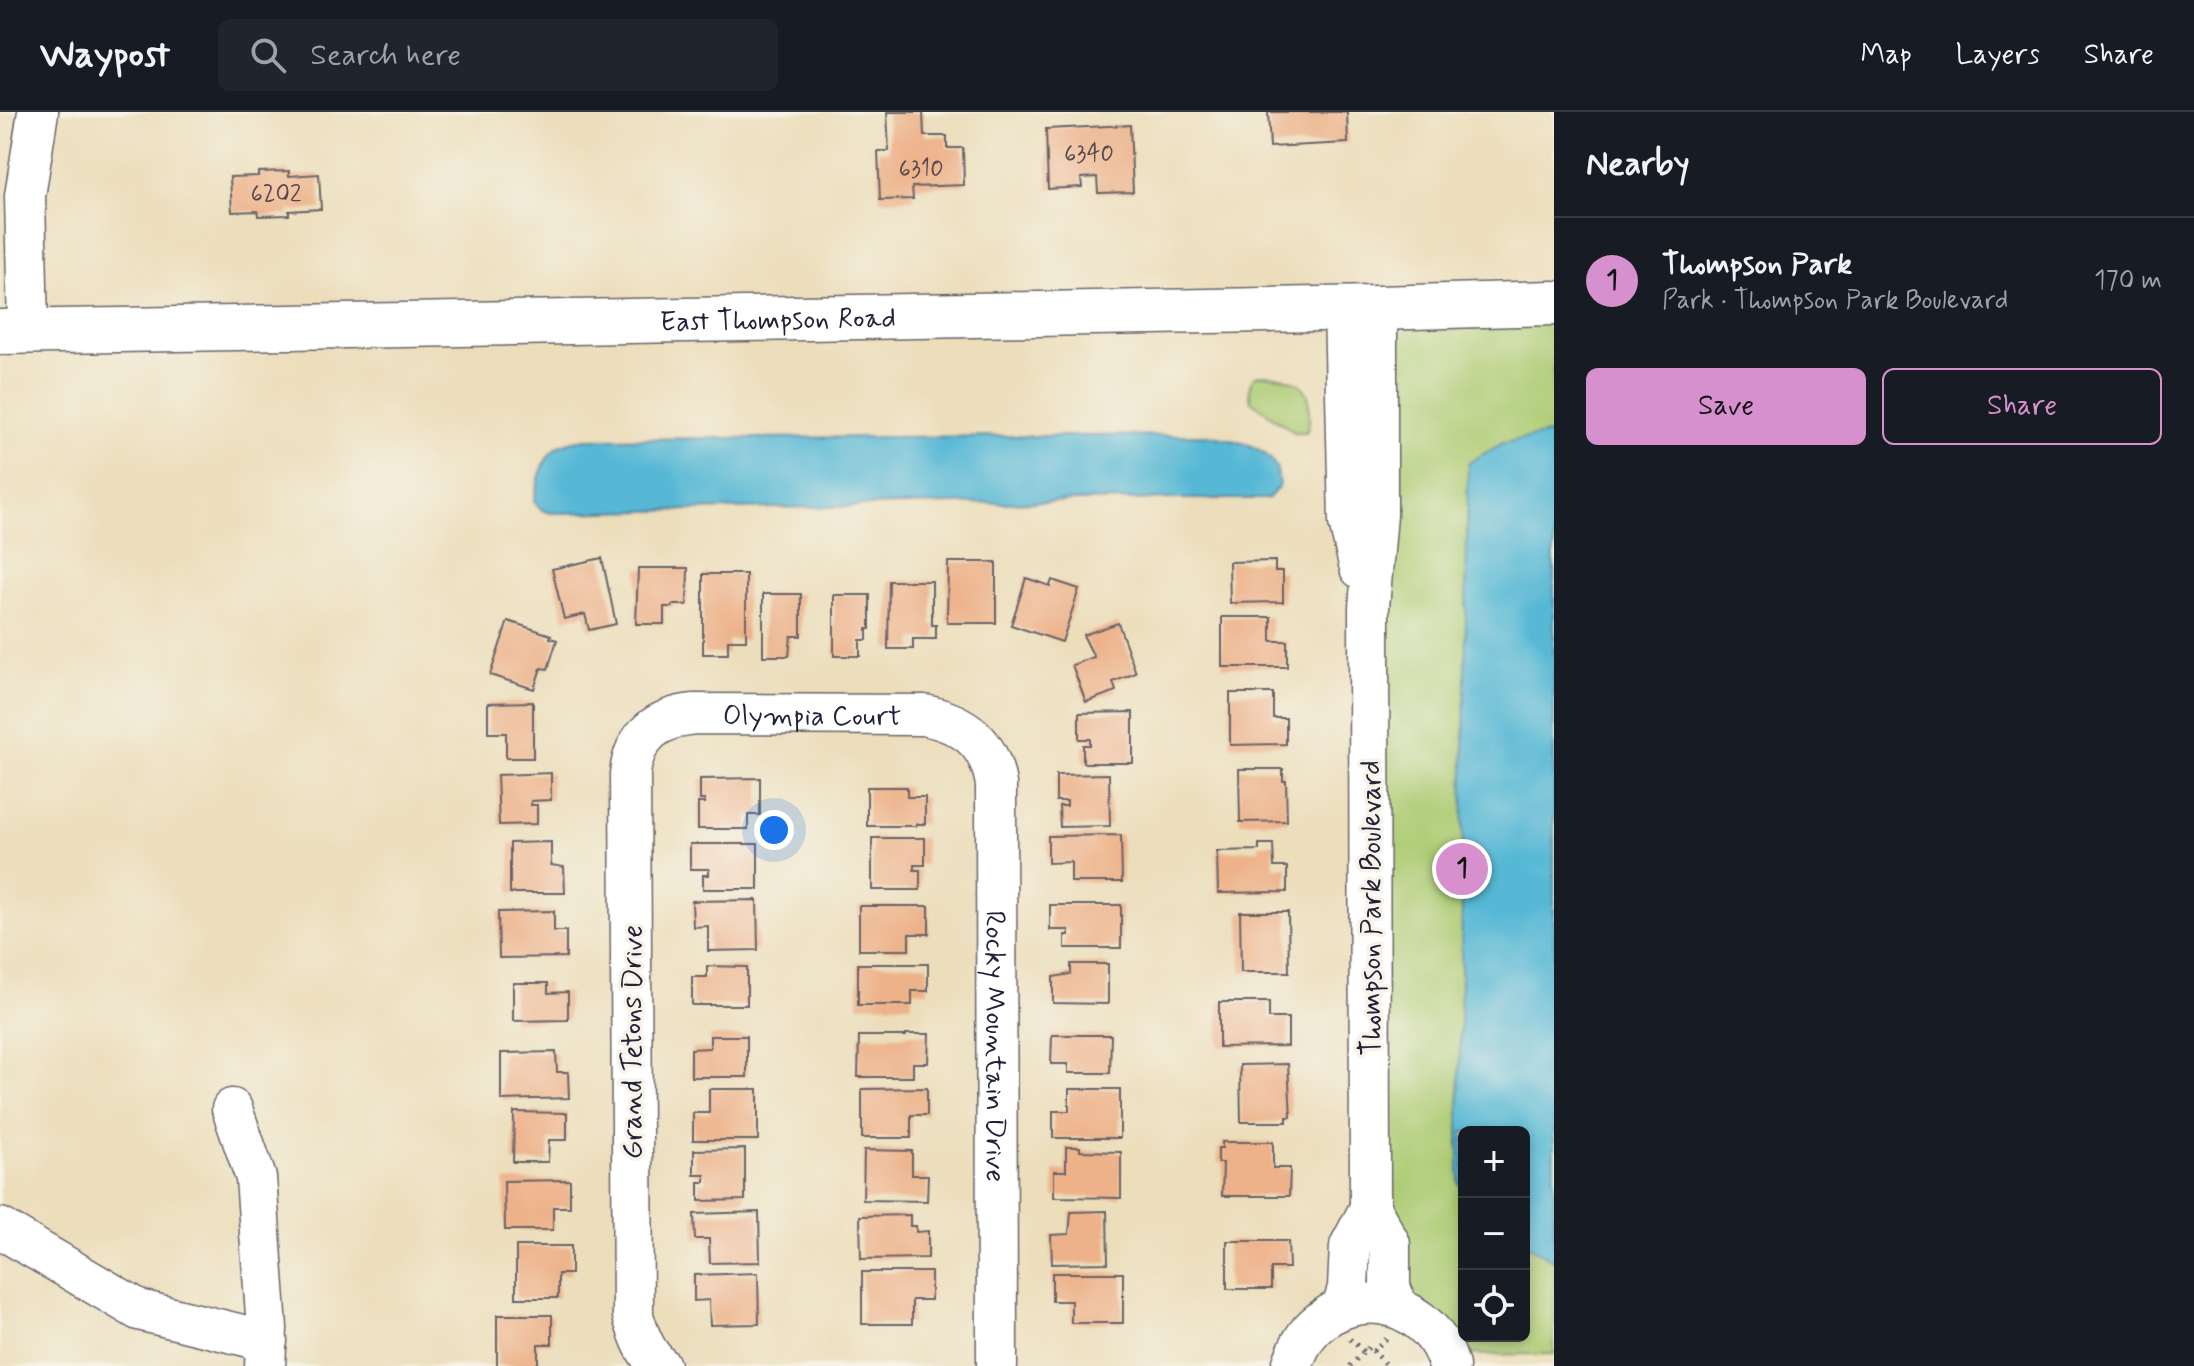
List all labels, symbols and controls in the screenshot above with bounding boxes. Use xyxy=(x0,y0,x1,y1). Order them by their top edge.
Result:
search box xyxy=(218,19,778,91)
text: Waypost xyxy=(40,31,170,80)
icon: search xyxy=(246,33,290,77)
text: Search here xyxy=(310,36,461,75)
text: Map xyxy=(1861,37,1912,74)
text: Layers xyxy=(1956,37,2040,74)
text: Share xyxy=(2084,37,2154,74)
house number: 6340 xyxy=(1064,139,1114,170)
text: Nearby xyxy=(1586,142,1690,187)
house number: 6310 xyxy=(898,154,944,185)
house number: 6202 xyxy=(250,179,302,210)
text: Thompson Park xyxy=(1662,245,1852,284)
text: 1 xyxy=(1606,264,1618,298)
text: 170 m xyxy=(2094,264,2162,298)
text: Park · Thompson Park Boulevard xyxy=(1662,284,2008,318)
street label: East Thompson Road xyxy=(660,300,896,341)
button: Save xyxy=(1586,368,1866,445)
button: Share xyxy=(1882,368,2162,445)
street label: Olympia Court xyxy=(723,698,901,736)
street label: Thompson Park Boulevard xyxy=(1354,760,1391,1056)
your location xyxy=(754,810,794,850)
pin: 1 xyxy=(1436,839,1488,899)
street label: Rocky Mountain Drive xyxy=(975,910,1013,1182)
street label: Grand Tetons Drive xyxy=(615,925,652,1159)
map controls xyxy=(1458,1126,1530,1342)
button: + xyxy=(1458,1126,1530,1198)
button: − xyxy=(1458,1198,1530,1270)
button: locate xyxy=(1458,1270,1530,1342)

